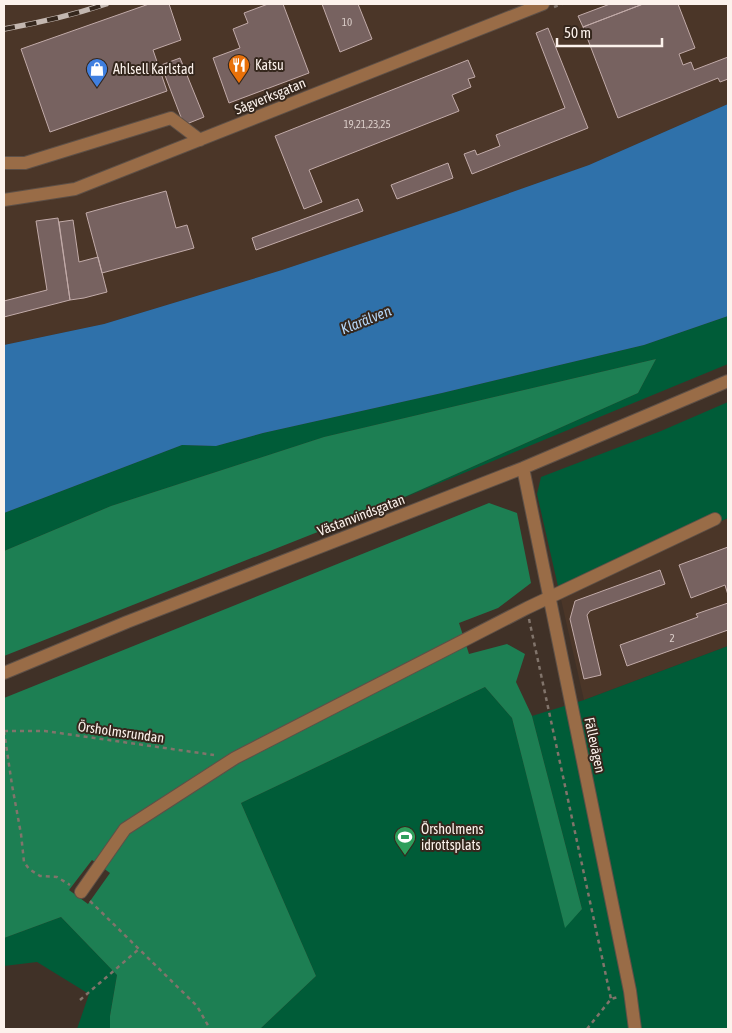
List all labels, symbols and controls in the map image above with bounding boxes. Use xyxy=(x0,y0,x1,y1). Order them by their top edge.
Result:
scale bar xyxy=(557,15,662,47)
house number: 10 xyxy=(342,16,352,28)
text: 50 m xyxy=(564,24,591,41)
restaurant icon: Katsu xyxy=(227,53,251,84)
shop icon: Ahlsell Karlstad xyxy=(85,57,109,88)
place label: Katsu xyxy=(255,57,284,73)
place label: Ahlsell Karlstad xyxy=(113,61,194,77)
street label: Sågverksgatan xyxy=(232,74,308,118)
house number: 19,21,23,25 xyxy=(343,118,391,130)
water label: Klarälven xyxy=(338,302,394,337)
street label: Västanvindsgatan xyxy=(315,491,407,539)
house number: 2 xyxy=(669,632,675,644)
street label: Fällevägen xyxy=(581,716,609,774)
street label: Örsholmsrundan xyxy=(77,718,165,746)
place label: Örsholmens idrottsplats xyxy=(421,821,484,853)
sports icon: Örsholmens idrottsplats xyxy=(393,825,417,856)

